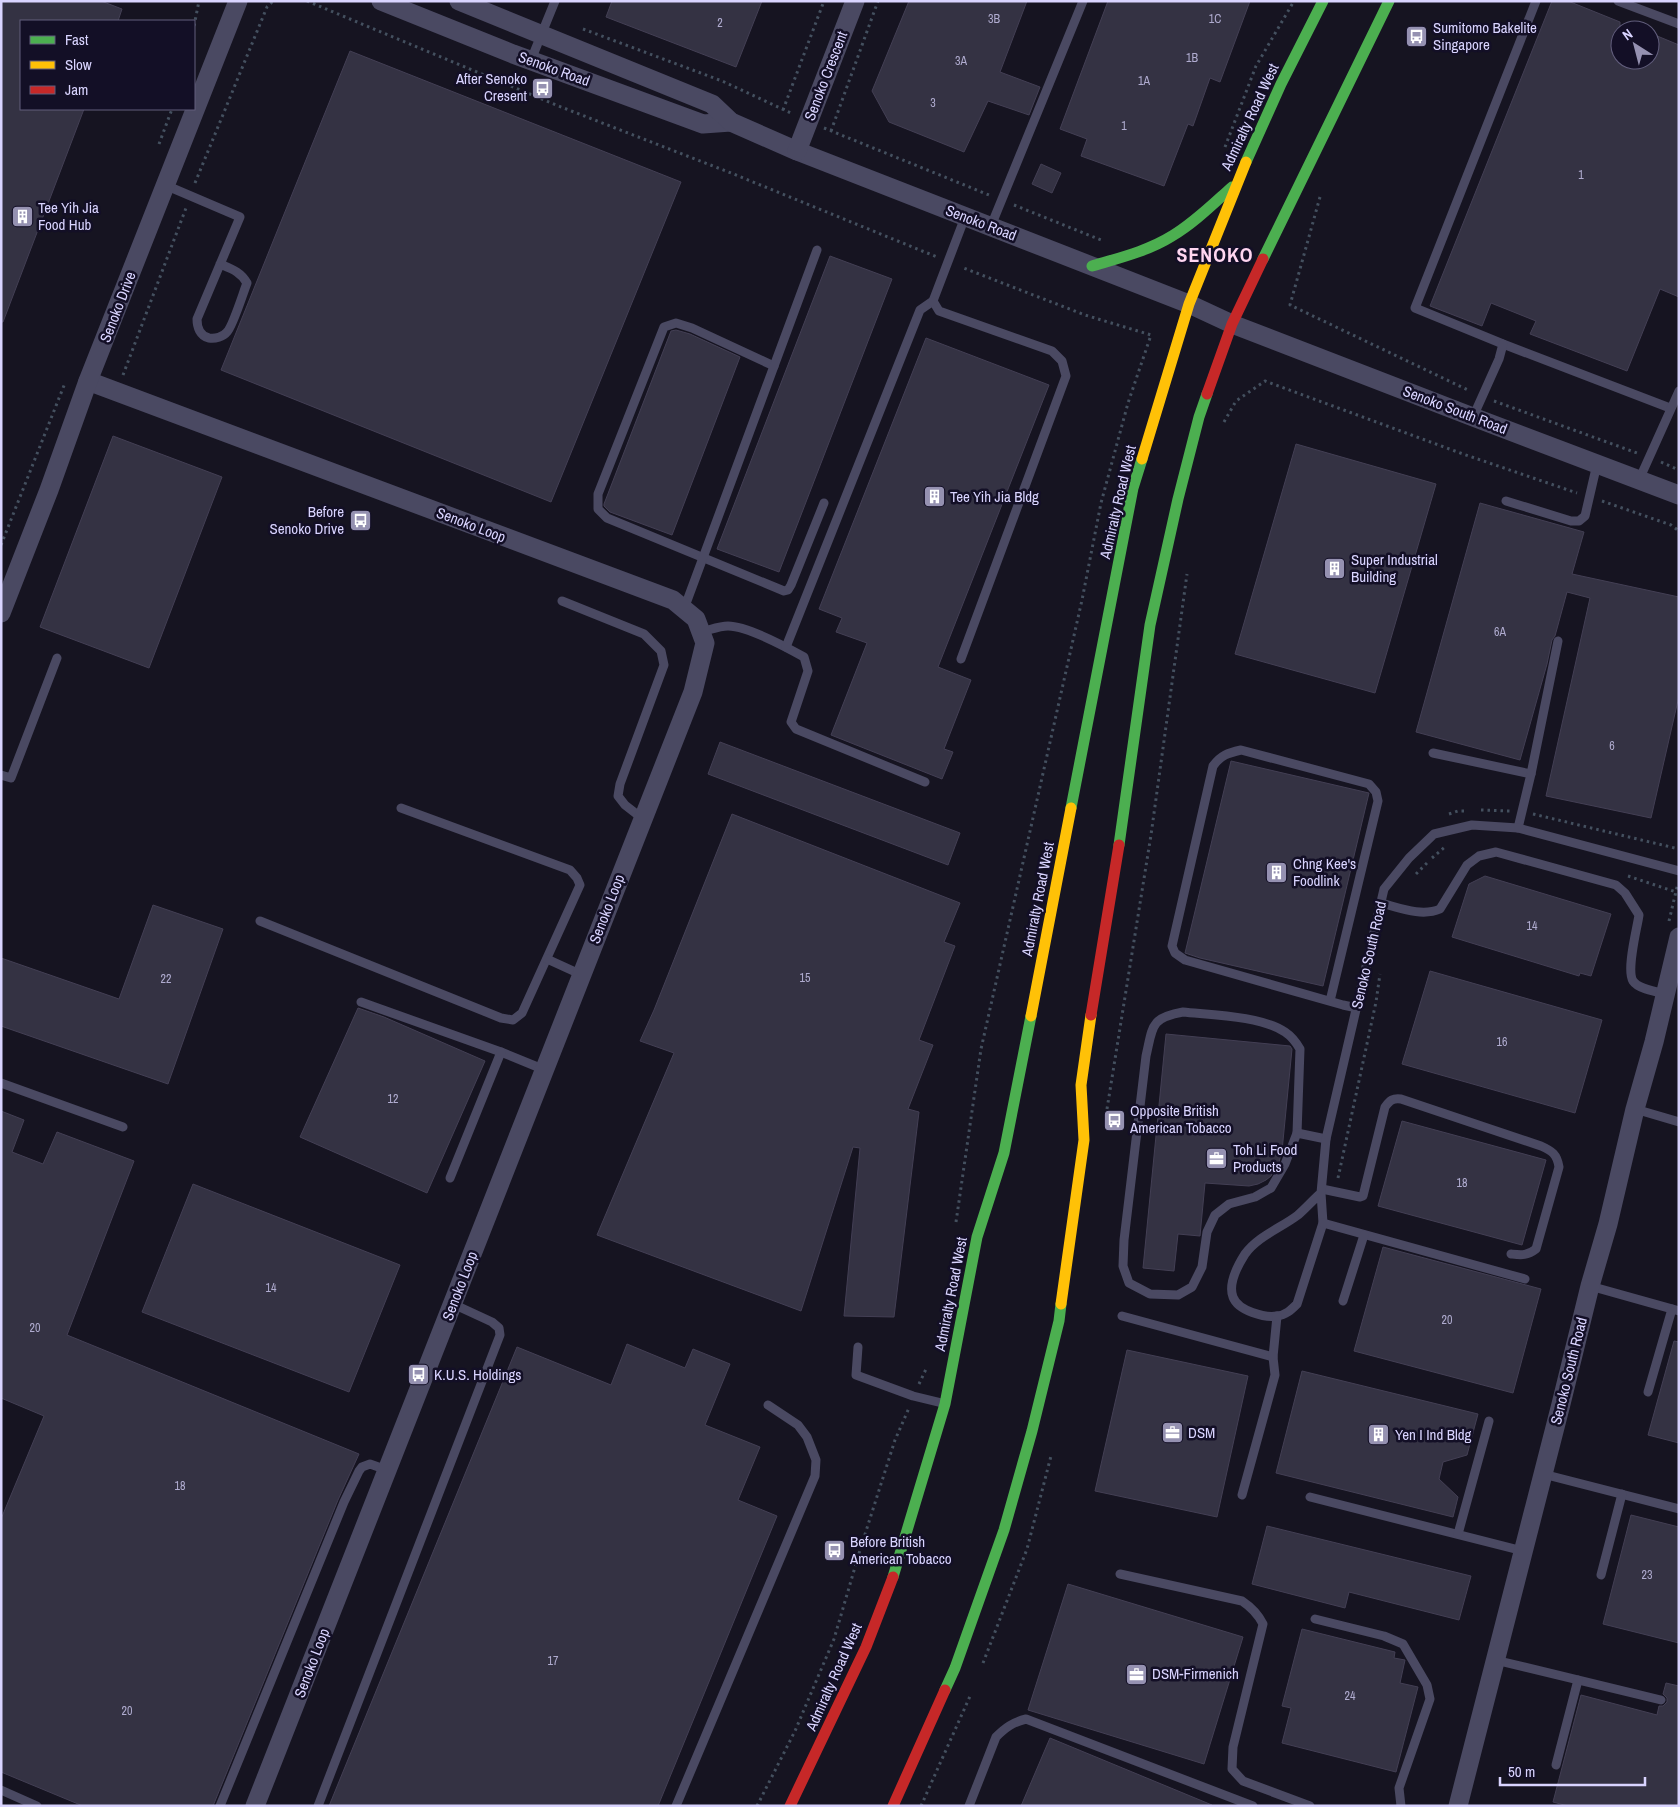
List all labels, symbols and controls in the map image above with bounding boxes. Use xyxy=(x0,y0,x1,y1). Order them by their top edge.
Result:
house number: 3B xyxy=(988,11,1000,27)
house number: 1C xyxy=(1209,11,1221,27)
house number: 2 xyxy=(717,15,723,31)
place label: Sumitomo Bakelite Singapore xyxy=(1433,17,1537,55)
legend xyxy=(20,20,195,110)
north arrow xyxy=(1610,20,1660,70)
bus stop icon: Sumitomo Bakelite Singapore xyxy=(1405,25,1429,49)
text: N xyxy=(1619,25,1636,44)
street label: Senoko Crescent xyxy=(799,27,852,124)
text: Fast xyxy=(65,29,89,50)
street label: Senoko Road xyxy=(516,46,593,91)
house number: 1B xyxy=(1186,50,1198,66)
house number: 3A xyxy=(955,53,967,69)
text: Slow xyxy=(65,54,92,75)
street label: Admiralty Road West xyxy=(1215,59,1284,175)
place label: After Senoko Cresent xyxy=(455,68,528,106)
house number: 1A xyxy=(1138,73,1150,89)
bus stop icon: After Senoko Cresent xyxy=(531,76,555,100)
text: Jam xyxy=(65,79,88,100)
house number: 3 xyxy=(930,95,936,111)
house number: 1 xyxy=(1121,118,1127,134)
house number: 1 xyxy=(1578,167,1584,183)
place label: Tee Yih Jia Food Hub xyxy=(38,197,99,235)
street label: Senoko Road xyxy=(943,199,1020,246)
building icon: Tee Yih Jia Food Hub xyxy=(10,205,34,229)
district label: SENOKO xyxy=(1176,241,1254,268)
street label: Senoko Drive xyxy=(94,268,141,345)
street label: Senoko South Road xyxy=(1400,380,1510,439)
street label: Admiralty Road West xyxy=(1094,442,1141,562)
building icon: Tee Yih Jia Bldg xyxy=(922,485,946,509)
place label: Tee Yih Jia Bldg xyxy=(950,486,1039,507)
place label: Before Senoko Drive xyxy=(269,501,344,539)
street label: Senoko Loop xyxy=(434,502,509,547)
bus stop icon: Before Senoko Drive xyxy=(348,509,372,533)
place label: Super Industrial Building xyxy=(1351,549,1438,587)
building icon: Super Industrial Building xyxy=(1323,557,1347,581)
house number: 6A xyxy=(1494,624,1506,640)
house number: 6 xyxy=(1609,738,1615,754)
street label: Admiralty Road West xyxy=(1016,839,1059,959)
place label: Chng Kee's Foodlink xyxy=(1293,853,1356,891)
building icon: Chng Kee's Foodlink xyxy=(1265,861,1289,885)
street label: Senoko Loop xyxy=(584,871,629,946)
street label: Senoko South Road xyxy=(1346,899,1391,1011)
house number: 14 xyxy=(1527,918,1538,934)
house number: 15 xyxy=(800,970,811,986)
house number: 22 xyxy=(161,971,171,987)
house number: 16 xyxy=(1497,1034,1507,1050)
house number: 12 xyxy=(388,1091,398,1107)
place label: Opposite British American Tobacco xyxy=(1129,1100,1232,1138)
bus stop icon: Opposite British American Tobacco xyxy=(1102,1108,1126,1132)
place label: Toh Li Food Products xyxy=(1233,1139,1297,1177)
office icon: Toh Li Food Products xyxy=(1205,1147,1229,1171)
house number: 18 xyxy=(1457,1175,1467,1191)
street label: Admiralty Road West xyxy=(929,1234,972,1354)
street label: Senoko Loop xyxy=(437,1248,482,1323)
house number: 14 xyxy=(266,1280,277,1296)
house number: 20 xyxy=(1442,1312,1452,1328)
street label: Senoko South Road xyxy=(1545,1315,1592,1427)
house number: 20 xyxy=(30,1320,40,1336)
bus stop icon: K.U.S. Holdings xyxy=(406,1363,430,1387)
place label: K.U.S. Holdings xyxy=(434,1364,522,1385)
office icon: DSM xyxy=(1160,1421,1184,1445)
place label: DSM xyxy=(1188,1422,1215,1443)
building icon: Yen I Ind Bldg xyxy=(1367,1423,1391,1447)
place label: Yen I Ind Bldg xyxy=(1395,1424,1471,1445)
house number: 18 xyxy=(175,1478,185,1494)
place label: Before British American Tobacco xyxy=(849,1531,952,1569)
bus stop icon: Before British American Tobacco xyxy=(822,1539,846,1563)
house number: 23 xyxy=(1642,1567,1652,1583)
street label: Admiralty Road West xyxy=(800,1619,867,1735)
street label: Senoko Loop xyxy=(289,1625,334,1700)
house number: 17 xyxy=(548,1653,559,1669)
office icon: DSM-Firmenich xyxy=(1124,1662,1148,1686)
place label: DSM-Firmenich xyxy=(1152,1663,1239,1684)
house number: 24 xyxy=(1345,1688,1356,1704)
house number: 20 xyxy=(122,1703,132,1719)
scale bar xyxy=(1500,1754,1645,1786)
text: 50 m xyxy=(1508,1761,1535,1782)

